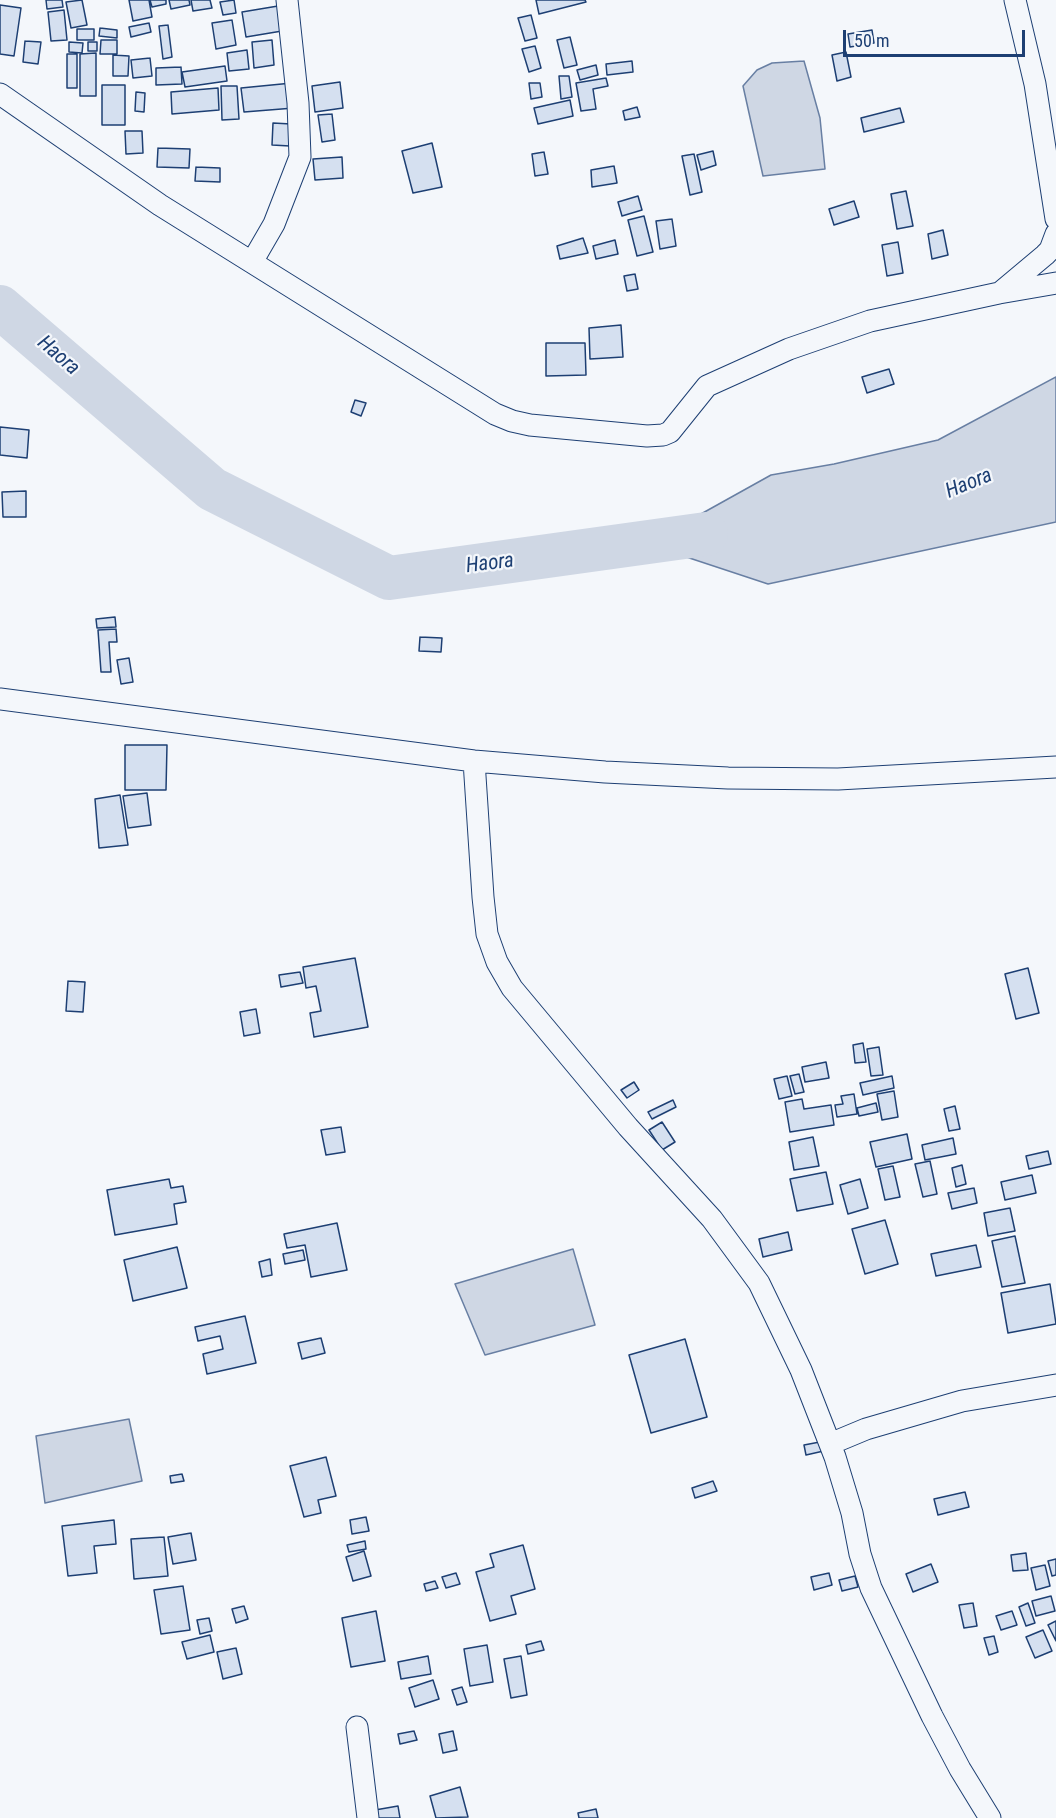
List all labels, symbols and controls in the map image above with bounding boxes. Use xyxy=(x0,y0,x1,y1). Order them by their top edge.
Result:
scale bar xyxy=(846,18,1028,56)
text: 50 m xyxy=(854,30,889,51)
water label: Haora xyxy=(32,331,84,381)
water label: Haora xyxy=(942,463,996,505)
water label: Haora xyxy=(465,549,515,579)

